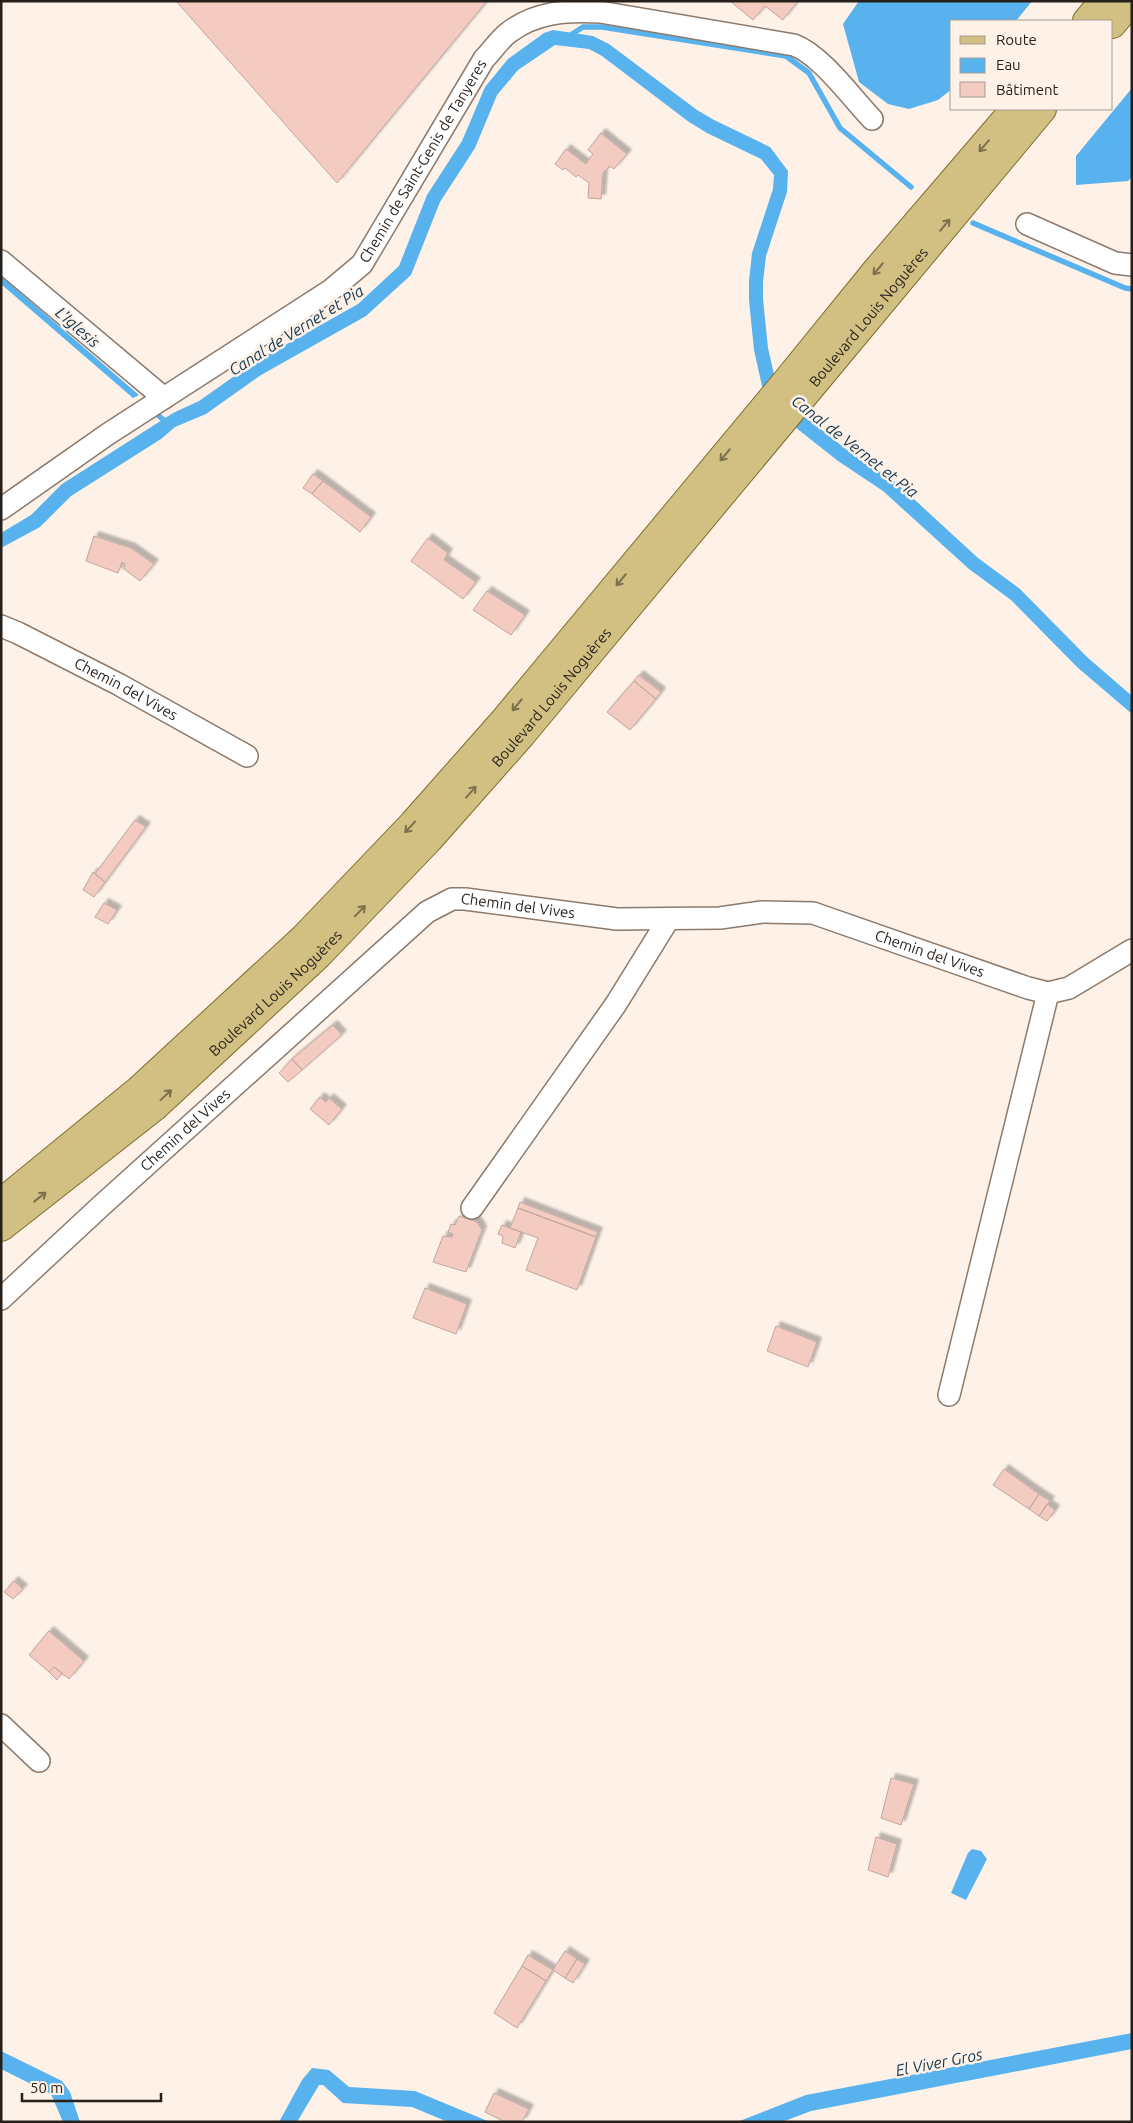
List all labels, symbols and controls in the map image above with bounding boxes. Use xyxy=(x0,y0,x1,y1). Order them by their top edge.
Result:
legend xyxy=(950,20,1113,110)
text: Route xyxy=(996,31,1037,48)
street label: Chemin de Saint-Genis de Tanyeres xyxy=(356,56,490,266)
text: Eau xyxy=(996,56,1021,73)
text: Bâtiment xyxy=(996,81,1059,98)
one-way arrow xyxy=(978,139,989,152)
one-way arrow xyxy=(940,218,951,231)
street label: Boulevard Louis Noguères xyxy=(805,244,931,390)
one-way arrow xyxy=(872,263,884,276)
water label: Canal de Vernet et Pia xyxy=(225,281,367,379)
water label: L'Iglesis xyxy=(52,303,104,351)
water label: Canal de Vernet et Pia xyxy=(788,391,922,501)
one-way arrow xyxy=(719,448,730,461)
one-way arrow xyxy=(615,573,626,586)
street label: Boulevard Louis Noguères xyxy=(488,624,615,770)
street label: Chemin del Vives xyxy=(72,654,181,724)
one-way arrow xyxy=(512,698,523,711)
one-way arrow xyxy=(465,786,476,799)
one-way arrow xyxy=(404,821,416,834)
street label: Chemin del Vives xyxy=(460,890,576,921)
one-way arrow xyxy=(354,905,366,917)
street label: Boulevard Louis Noguères xyxy=(205,926,345,1060)
street label: Chemin del Vives xyxy=(873,926,987,980)
street label: Chemin del Vives xyxy=(137,1085,233,1174)
one-way arrow xyxy=(160,1089,173,1101)
one-way arrow xyxy=(33,1192,46,1203)
water label: El Viver Gros xyxy=(894,2045,984,2079)
scale bar xyxy=(22,2070,161,2102)
text: 50 m xyxy=(30,2079,63,2096)

